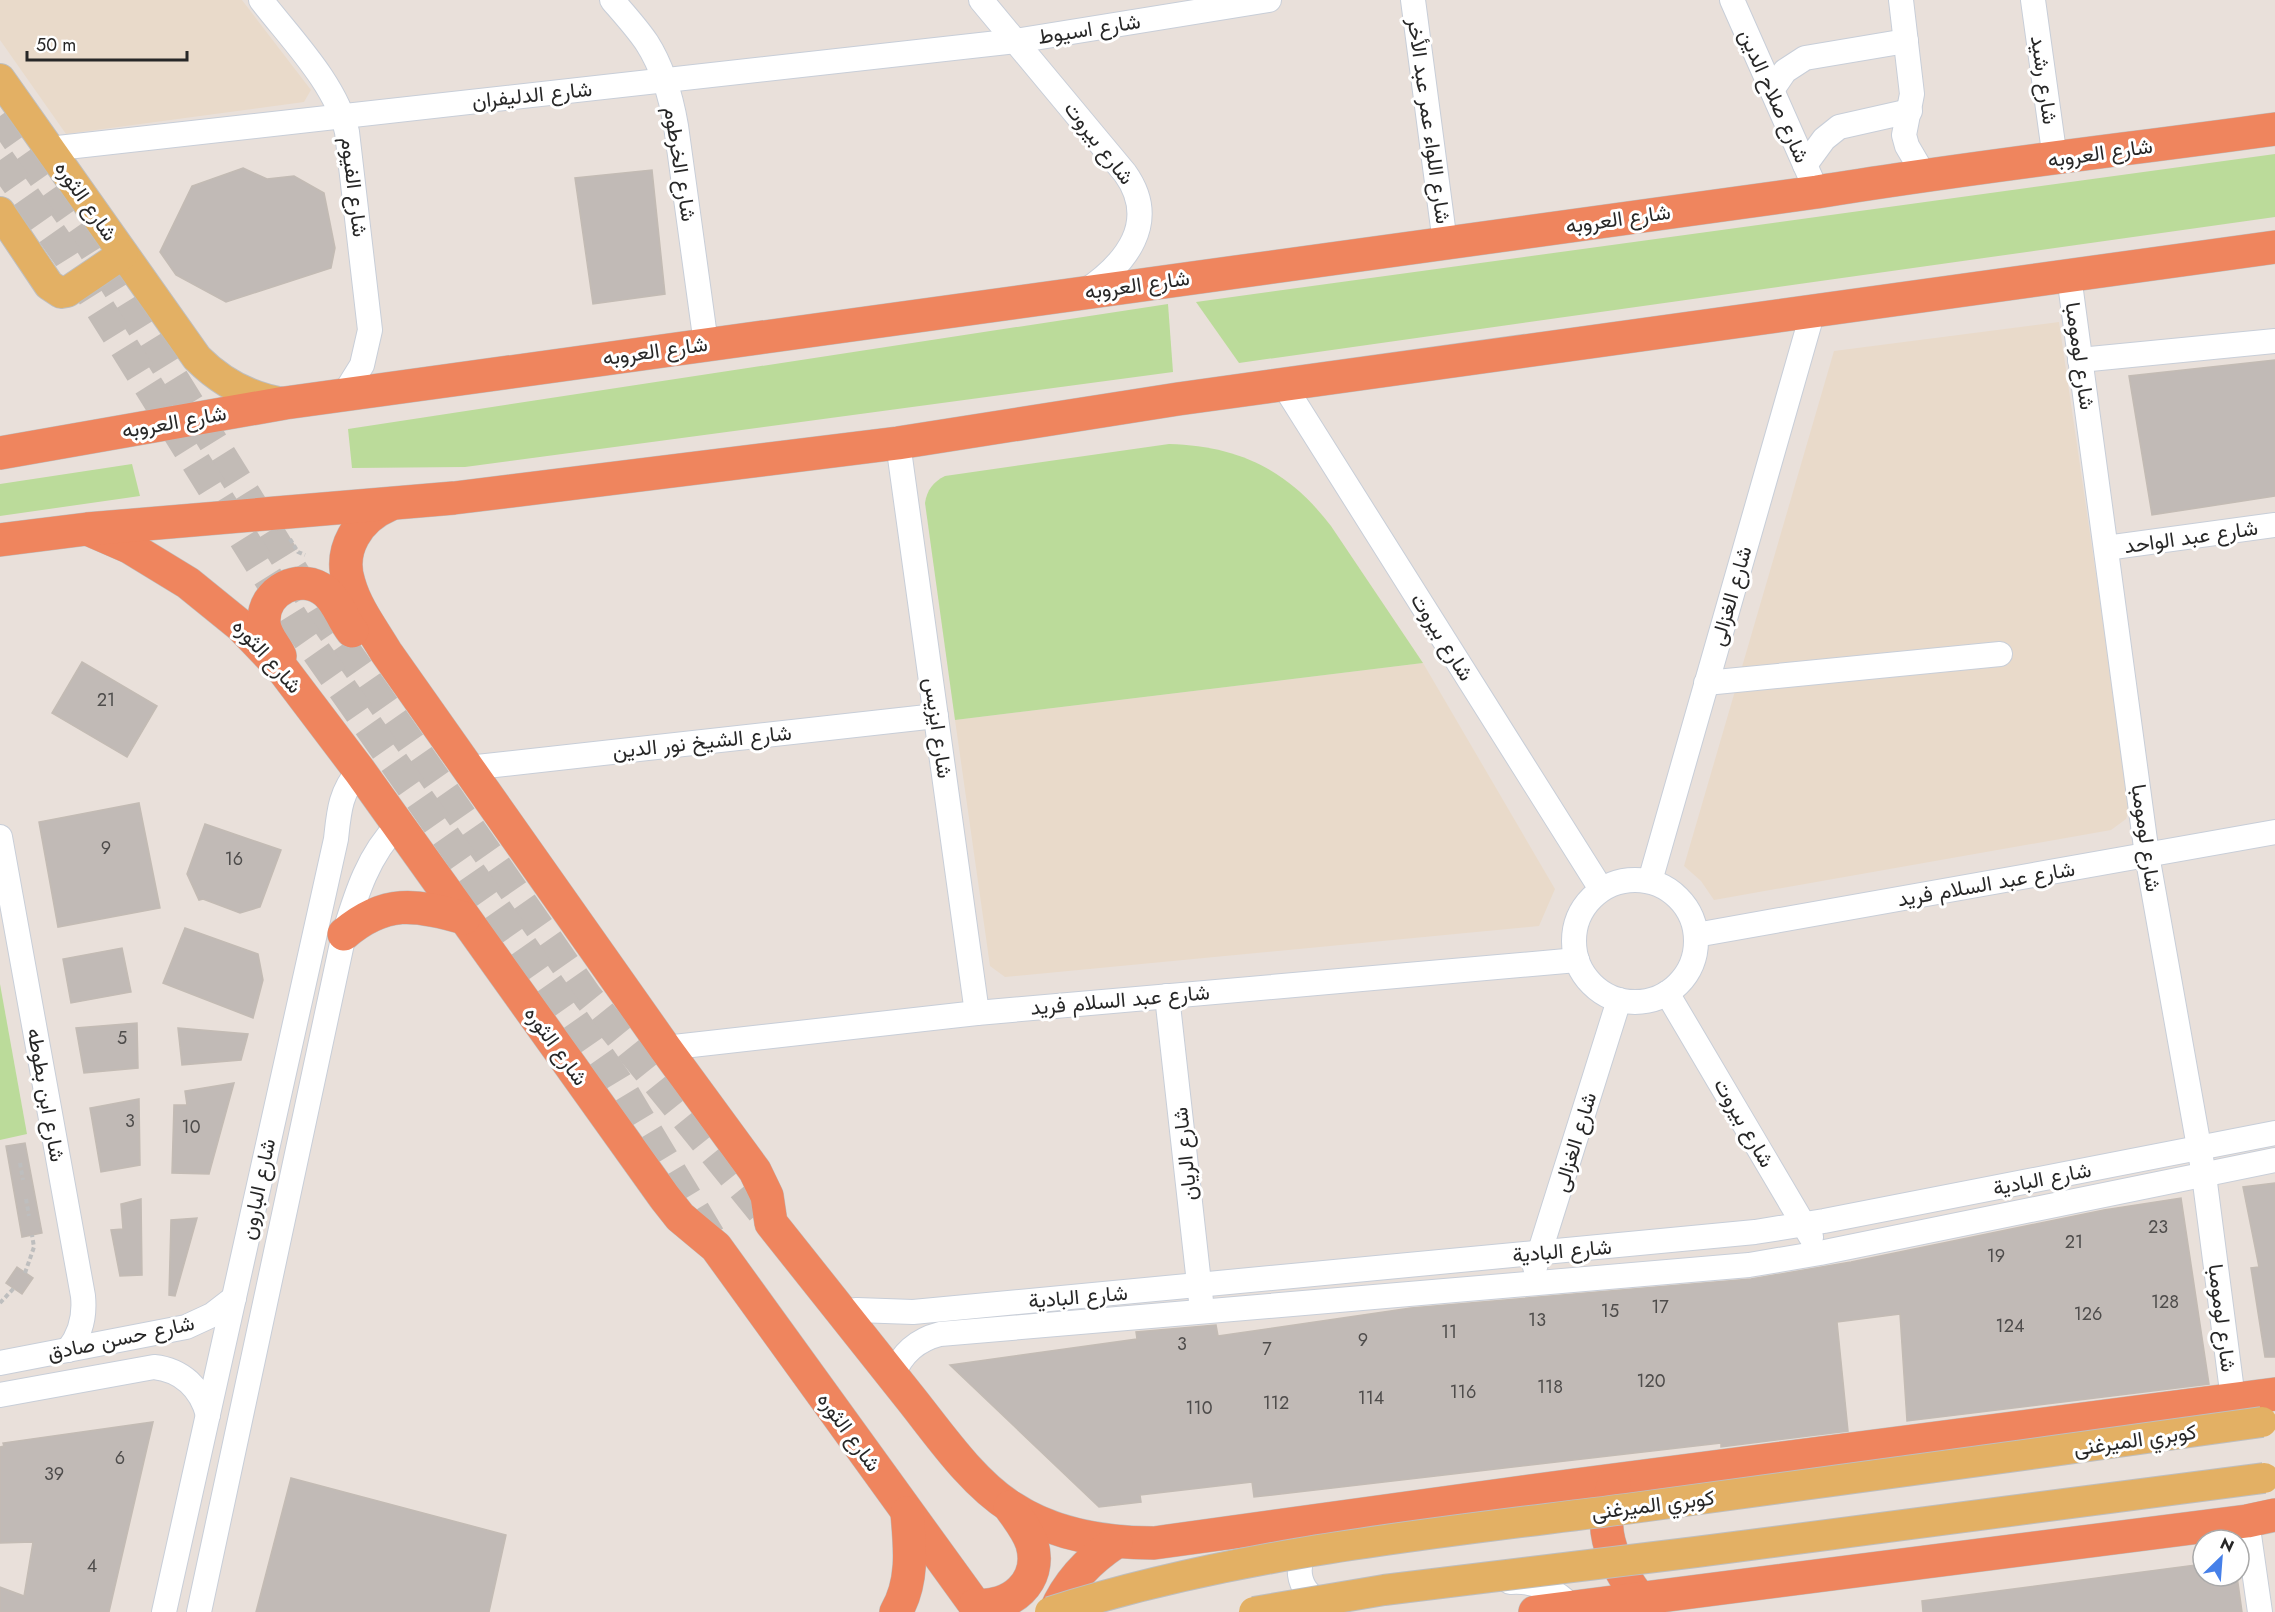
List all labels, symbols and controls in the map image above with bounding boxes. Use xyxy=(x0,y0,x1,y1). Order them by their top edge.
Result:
street label: شارع اسيوط xyxy=(1035,6,1143,52)
street label: شارع اللواء عمر عبد الأخر xyxy=(1400,15,1458,226)
scale bar xyxy=(27,24,188,62)
street label: شارع صلاح الدين xyxy=(1731,24,1817,168)
text: 50 m xyxy=(36,32,76,58)
street label: شارع رشيد xyxy=(2023,34,2065,126)
street label: شارع الدليفران xyxy=(471,74,593,116)
street label: شارع بيروت xyxy=(1057,95,1141,191)
street label: شارع الخرطوم xyxy=(656,104,704,224)
street label: شارع العروبه xyxy=(2046,131,2154,175)
street label: شارع الفيوم xyxy=(333,135,375,239)
street label: شارع الثوره xyxy=(47,155,125,247)
street label: شارع العروبه xyxy=(1564,197,1672,241)
street label: شارع العروبه xyxy=(1083,263,1191,307)
street label: شارع لومومبا xyxy=(2058,300,2102,412)
street label: شارع العروبه xyxy=(601,329,709,373)
street label: شارع العروبه xyxy=(119,398,229,446)
street label: شارع عبد الواحد xyxy=(2122,513,2260,561)
street label: شارع الغزالى xyxy=(1702,543,1760,649)
street label: شارع بيروت xyxy=(1403,587,1481,687)
street label: شارع الثوره xyxy=(225,612,309,700)
street label: شارع ايزيس xyxy=(916,676,960,780)
house number: 21 xyxy=(97,687,115,713)
street label: شارع الشيخ نور الدين xyxy=(611,718,793,766)
street label: شارع لومومبا xyxy=(2124,782,2168,894)
house number: 9 xyxy=(101,835,111,861)
house number: 16 xyxy=(225,846,243,872)
street label: شارع عبد السلام فريد xyxy=(1895,854,2077,914)
street label: شارع عبد السلام فريد xyxy=(1029,977,1211,1023)
street label: شارع الثوره xyxy=(517,1000,595,1092)
house number: 5 xyxy=(117,1025,127,1051)
street label: شارع ابن بطوطه xyxy=(19,1026,73,1164)
street label: شارع بيروت xyxy=(1706,1073,1782,1173)
street label: شارع الغزالى xyxy=(1546,1089,1604,1195)
street label: شارع الريان xyxy=(1165,1106,1205,1202)
house number: 3 xyxy=(125,1108,135,1134)
house number: 10 xyxy=(182,1114,201,1140)
street label: شارع البارون xyxy=(233,1136,283,1242)
street label: شارع البادية xyxy=(1990,1155,2094,1203)
house number: 23 xyxy=(2148,1214,2168,1240)
house number: 21 xyxy=(2065,1229,2083,1255)
street label: شارع البادية xyxy=(1511,1232,1613,1270)
house number: 19 xyxy=(1987,1243,2005,1269)
street label: شارع لومومبا xyxy=(2201,1262,2243,1374)
street label: شارع البادية xyxy=(1027,1278,1129,1316)
house number: 128 xyxy=(2151,1289,2179,1315)
house number: 17 xyxy=(1651,1294,1669,1320)
house number: 15 xyxy=(1601,1298,1619,1324)
house number: 126 xyxy=(2074,1301,2102,1327)
house number: 13 xyxy=(1528,1307,1546,1333)
street label: شارع حسن صادق xyxy=(45,1308,197,1368)
house number: 124 xyxy=(1996,1313,2024,1339)
house number: 11 xyxy=(1441,1319,1457,1345)
house number: 9 xyxy=(1358,1327,1368,1353)
house number: 3 xyxy=(1177,1331,1187,1357)
house number: 7 xyxy=(1262,1336,1272,1362)
house number: 120 xyxy=(1636,1368,1666,1394)
house number: 118 xyxy=(1537,1374,1563,1400)
house number: 116 xyxy=(1450,1379,1476,1405)
house number: 114 xyxy=(1358,1385,1384,1411)
street label: شارع الثوره xyxy=(810,1386,888,1478)
house number: 112 xyxy=(1263,1390,1289,1416)
house number: 110 xyxy=(1186,1395,1213,1421)
street label: كوبري الميرغنى xyxy=(2072,1417,2199,1465)
house number: 6 xyxy=(115,1445,125,1471)
house number: 39 xyxy=(44,1461,64,1487)
street label: كوبري الميرغنى xyxy=(1590,1483,1716,1529)
north arrow xyxy=(2191,1528,2251,1588)
text: N xyxy=(2217,1532,2238,1558)
house number: 4 xyxy=(87,1553,97,1579)

